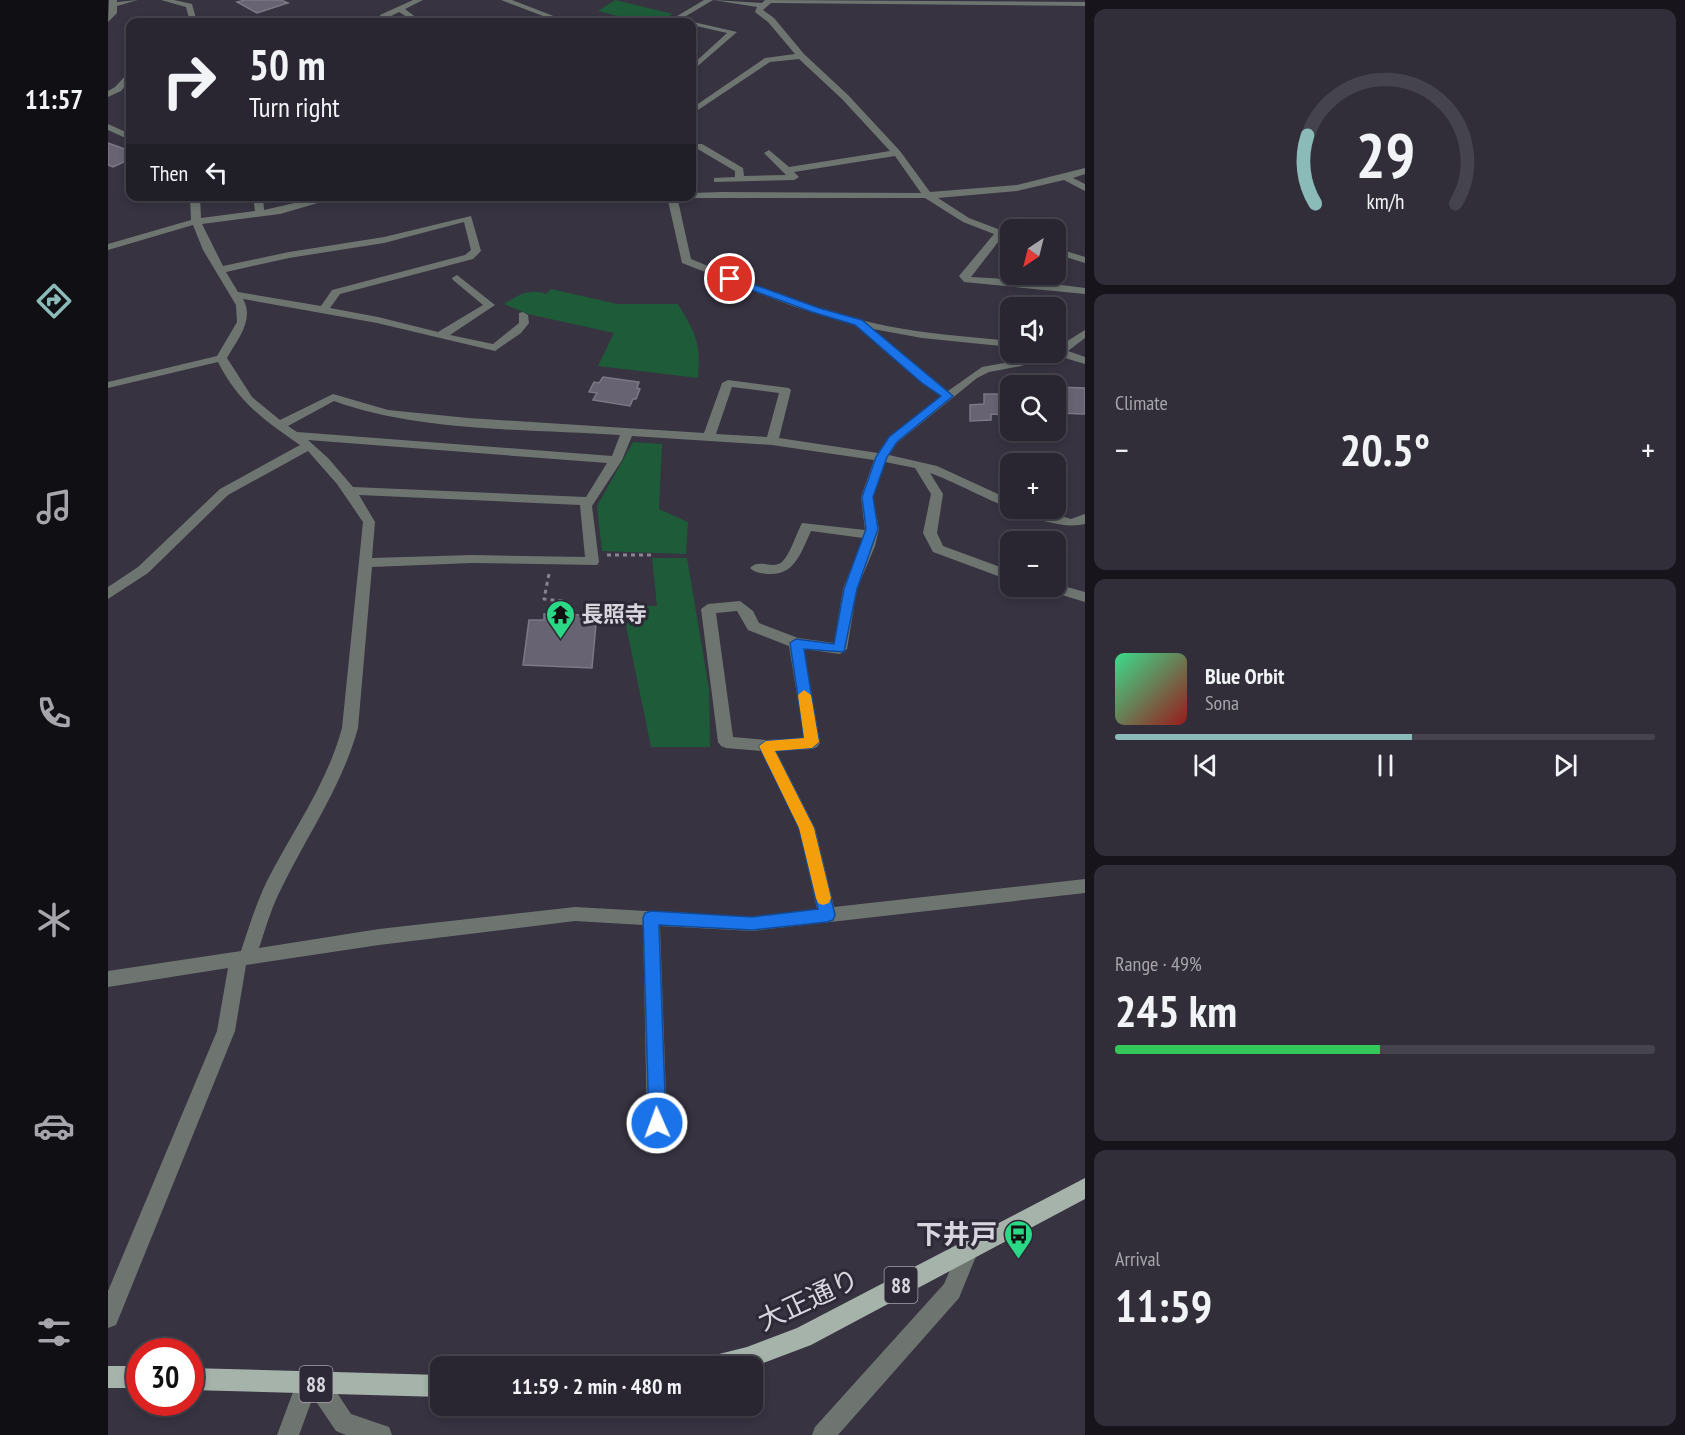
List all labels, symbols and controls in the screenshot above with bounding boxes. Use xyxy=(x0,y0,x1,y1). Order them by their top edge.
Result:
text: 50 m xyxy=(249,37,326,92)
icon: right xyxy=(150,42,228,120)
text: 11:57 xyxy=(25,82,83,116)
text: Turn right xyxy=(249,90,340,124)
text: 29 xyxy=(1355,114,1415,195)
icon: left xyxy=(200,156,233,189)
text: Then xyxy=(150,159,188,187)
text: km/h xyxy=(1366,187,1404,215)
north arrow xyxy=(1000,219,1066,285)
map controls xyxy=(1000,219,1066,597)
pin xyxy=(704,253,755,304)
icon: arrive xyxy=(713,262,746,295)
icon: directions xyxy=(33,280,75,322)
button: sound xyxy=(1000,297,1066,363)
button: search xyxy=(1000,375,1066,441)
text: Climate xyxy=(1115,390,1168,416)
text: 20.5° xyxy=(1340,420,1430,478)
text: − xyxy=(1115,428,1129,471)
text: + xyxy=(1641,428,1655,471)
button: + xyxy=(1000,453,1066,519)
icon: music xyxy=(33,486,75,528)
button: − xyxy=(1000,531,1066,597)
temple icon: 長照寺 xyxy=(544,598,576,640)
place label: 長照寺 xyxy=(581,600,647,628)
text: Blue Orbit xyxy=(1205,662,1284,690)
text: Sona xyxy=(1205,690,1239,716)
icon: phone xyxy=(33,692,75,734)
icon: previous xyxy=(1189,749,1222,782)
icon: pause xyxy=(1369,749,1402,782)
icon: next xyxy=(1549,749,1582,782)
icon: climate xyxy=(33,899,75,941)
text: Range · 49% xyxy=(1115,951,1202,977)
text: 245 km xyxy=(1115,981,1237,1039)
position arrow xyxy=(625,1091,689,1155)
icon: car xyxy=(33,1105,75,1147)
place label: 下井戸 xyxy=(916,1217,997,1251)
bus stop icon: 下井戸 xyxy=(1002,1218,1034,1260)
text: Arrival xyxy=(1115,1246,1160,1272)
street label: 大正通り xyxy=(752,1261,864,1337)
road number: 88 xyxy=(884,1267,918,1303)
text: 11:59 xyxy=(1115,1276,1212,1334)
icon: filters xyxy=(33,1311,75,1353)
speed limit sign: 30 xyxy=(126,1338,204,1416)
road number: 88 xyxy=(300,1366,332,1402)
text: 11:59 · 2 min · 480 m xyxy=(511,1372,682,1400)

